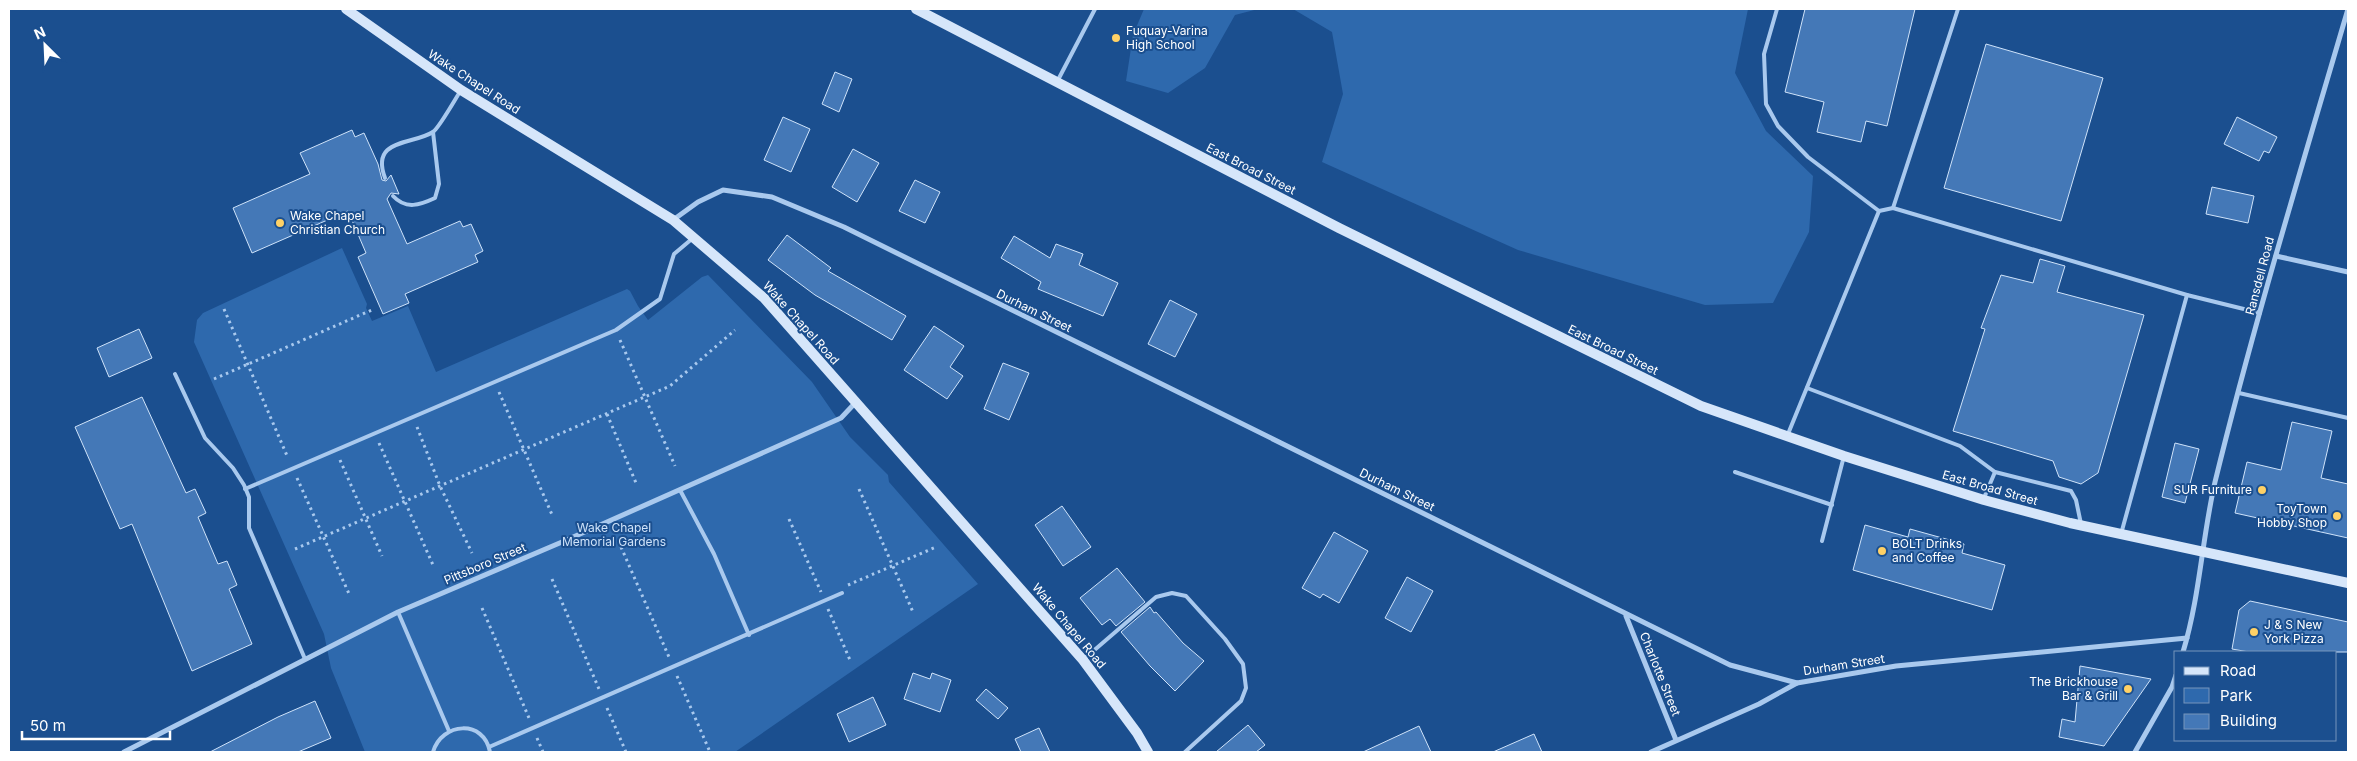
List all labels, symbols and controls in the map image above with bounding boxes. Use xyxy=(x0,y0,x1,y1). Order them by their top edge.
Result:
north arrow xyxy=(20,20,70,70)
text: N xyxy=(31,23,48,43)
place label: Fuquay-Varina High School xyxy=(1126,23,1208,52)
marker: Fuquay-Varina High School xyxy=(1110,32,1122,44)
street label: Wake Chapel Road xyxy=(425,46,523,117)
street label: East Broad Street xyxy=(1204,140,1299,198)
place label: Wake Chapel Christian Church xyxy=(290,208,385,237)
marker: Wake Chapel Christian Church xyxy=(274,217,286,229)
street label: Ransdell Road xyxy=(2242,235,2277,317)
street label: Wake Chapel Road xyxy=(760,278,843,367)
street label: Durham Street xyxy=(994,286,1074,335)
street label: East Broad Street xyxy=(1566,321,1661,378)
street label: Durham Street xyxy=(1357,465,1437,514)
street label: East Broad Street xyxy=(1941,467,2040,508)
place label: SUR Furniture xyxy=(2173,482,2252,497)
marker: SUR Furniture xyxy=(2256,484,2268,496)
place label: ToyTown Hobby Shop xyxy=(2257,501,2327,530)
marker: ToyTown Hobby Shop xyxy=(2331,510,2343,522)
park label: Wake Chapel Memorial Gardens xyxy=(562,520,666,549)
place label: BOLT Drinks and Coffee xyxy=(1892,536,1962,565)
street label: Pittsboro Street xyxy=(442,539,528,588)
marker: BOLT Drinks and Coffee xyxy=(1876,545,1888,557)
street label: Wake Chapel Road xyxy=(1029,580,1109,671)
place label: J & S New York Pizza xyxy=(2264,617,2324,646)
marker: J & S New York Pizza xyxy=(2248,626,2260,638)
street label: Charlotte Street xyxy=(1637,630,1684,718)
street label: Durham Street xyxy=(1802,651,1886,678)
legend xyxy=(2174,651,2337,741)
text: Road xyxy=(2220,661,2256,680)
place label: The Brickhouse Bar & Grill xyxy=(2029,674,2118,703)
marker: The Brickhouse Bar & Grill xyxy=(2122,683,2134,695)
text: Park xyxy=(2220,686,2253,705)
scale bar xyxy=(22,708,170,740)
text: Building xyxy=(2220,711,2277,730)
text: 50 m xyxy=(30,716,66,735)

